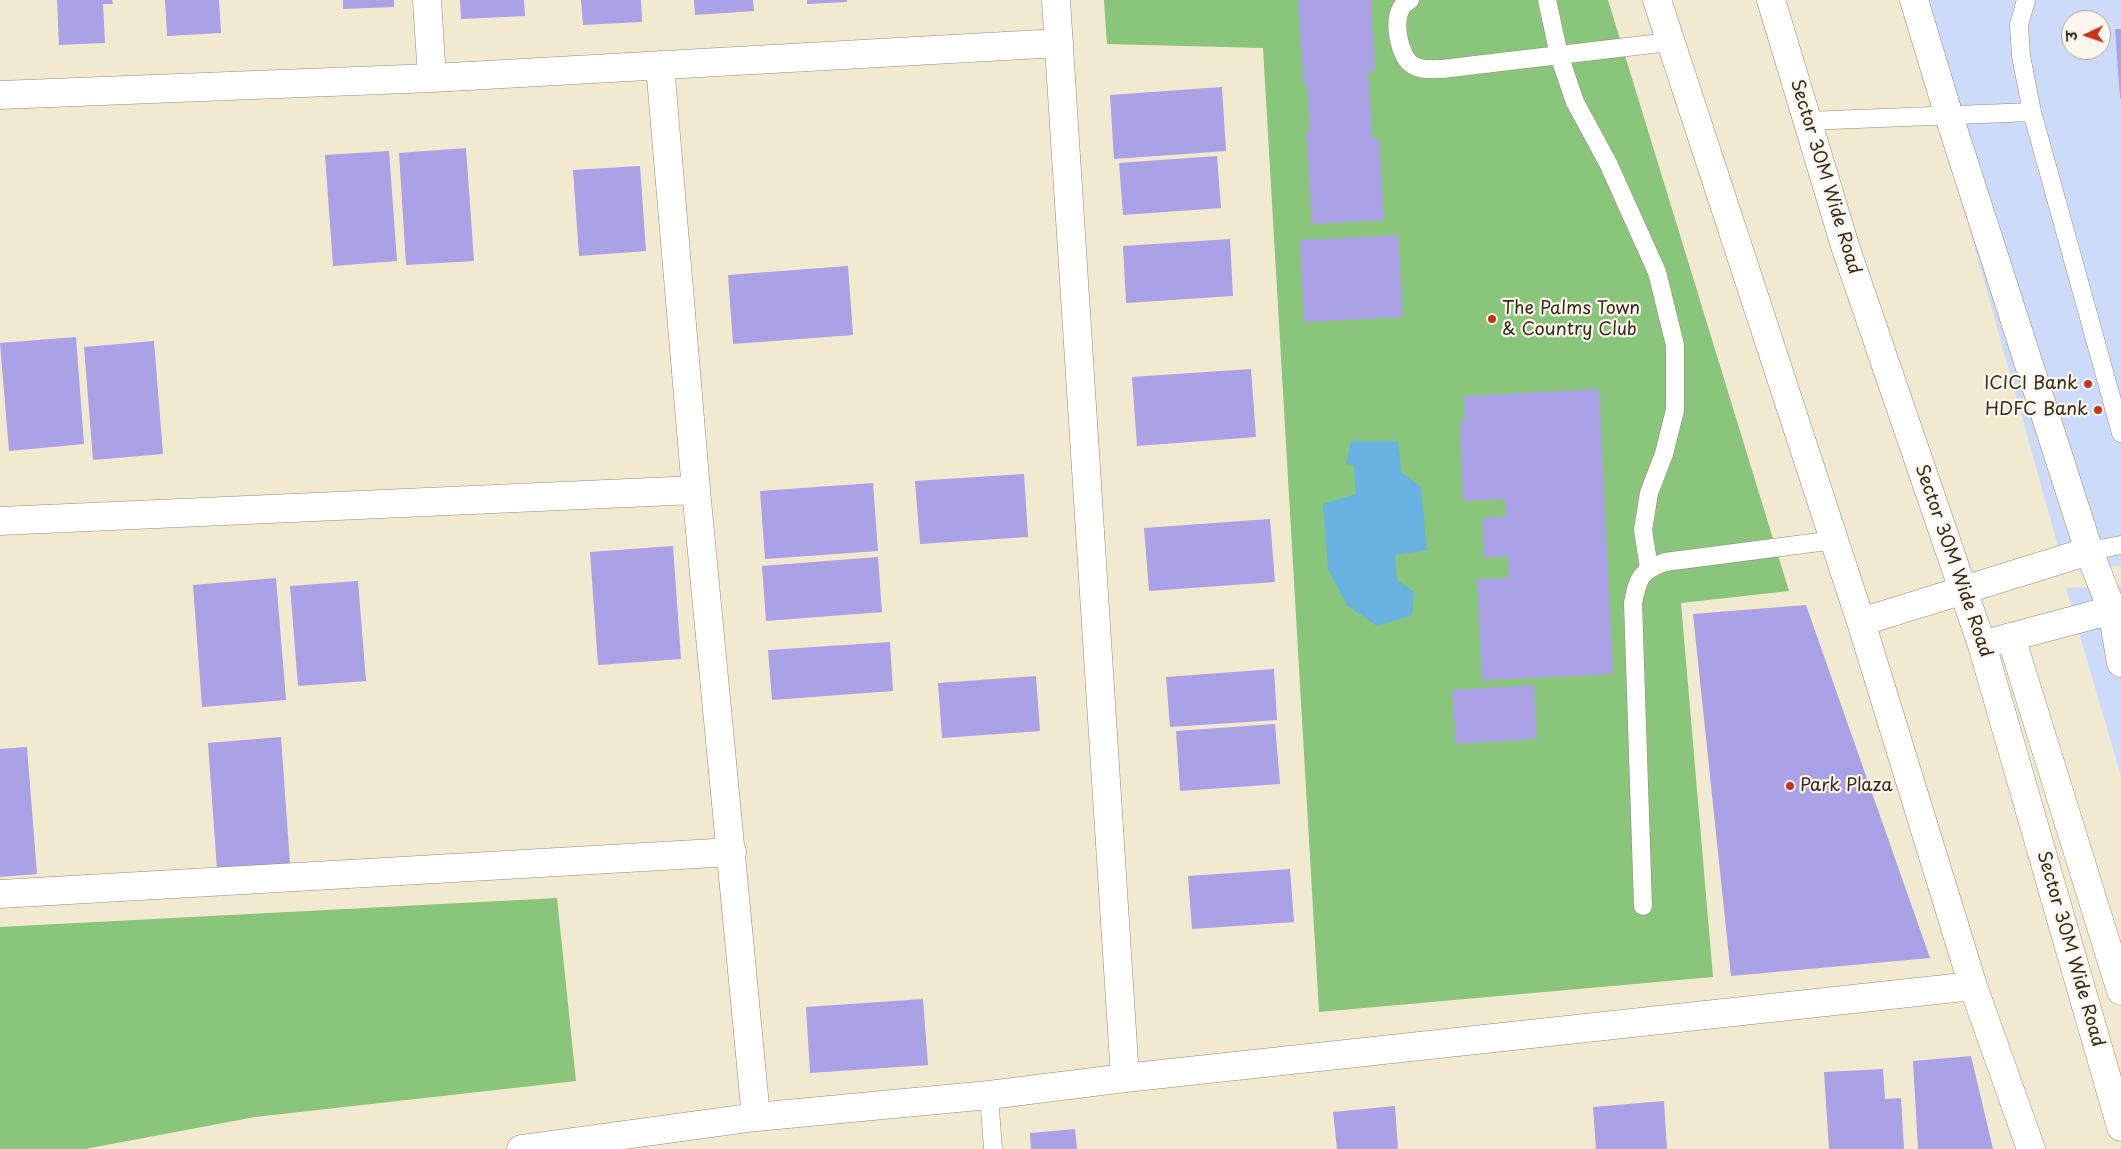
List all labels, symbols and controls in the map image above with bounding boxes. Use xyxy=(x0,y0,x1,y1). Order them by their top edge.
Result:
north arrow xyxy=(2061,10,2111,60)
text: उ xyxy=(2061,31,2082,41)
street label: Sector 30M Wide Road xyxy=(1785,77,1865,277)
place label: The Palms Town & Country Club xyxy=(1502,298,1640,340)
marker: The Palms Town & Country Club xyxy=(1486,313,1498,325)
place label: ICICI Bank xyxy=(1984,373,2078,395)
marker: ICICI Bank xyxy=(2082,378,2094,390)
place label: HDFC Bank xyxy=(1985,399,2088,421)
marker: HDFC Bank xyxy=(2092,404,2104,416)
street label: Sector 30M Wide Road xyxy=(1910,462,1996,660)
place label: Park Plaza xyxy=(1800,775,1892,797)
marker: Park Plaza xyxy=(1784,780,1796,792)
street label: Sector 30M Wide Road xyxy=(2032,849,2108,1049)

